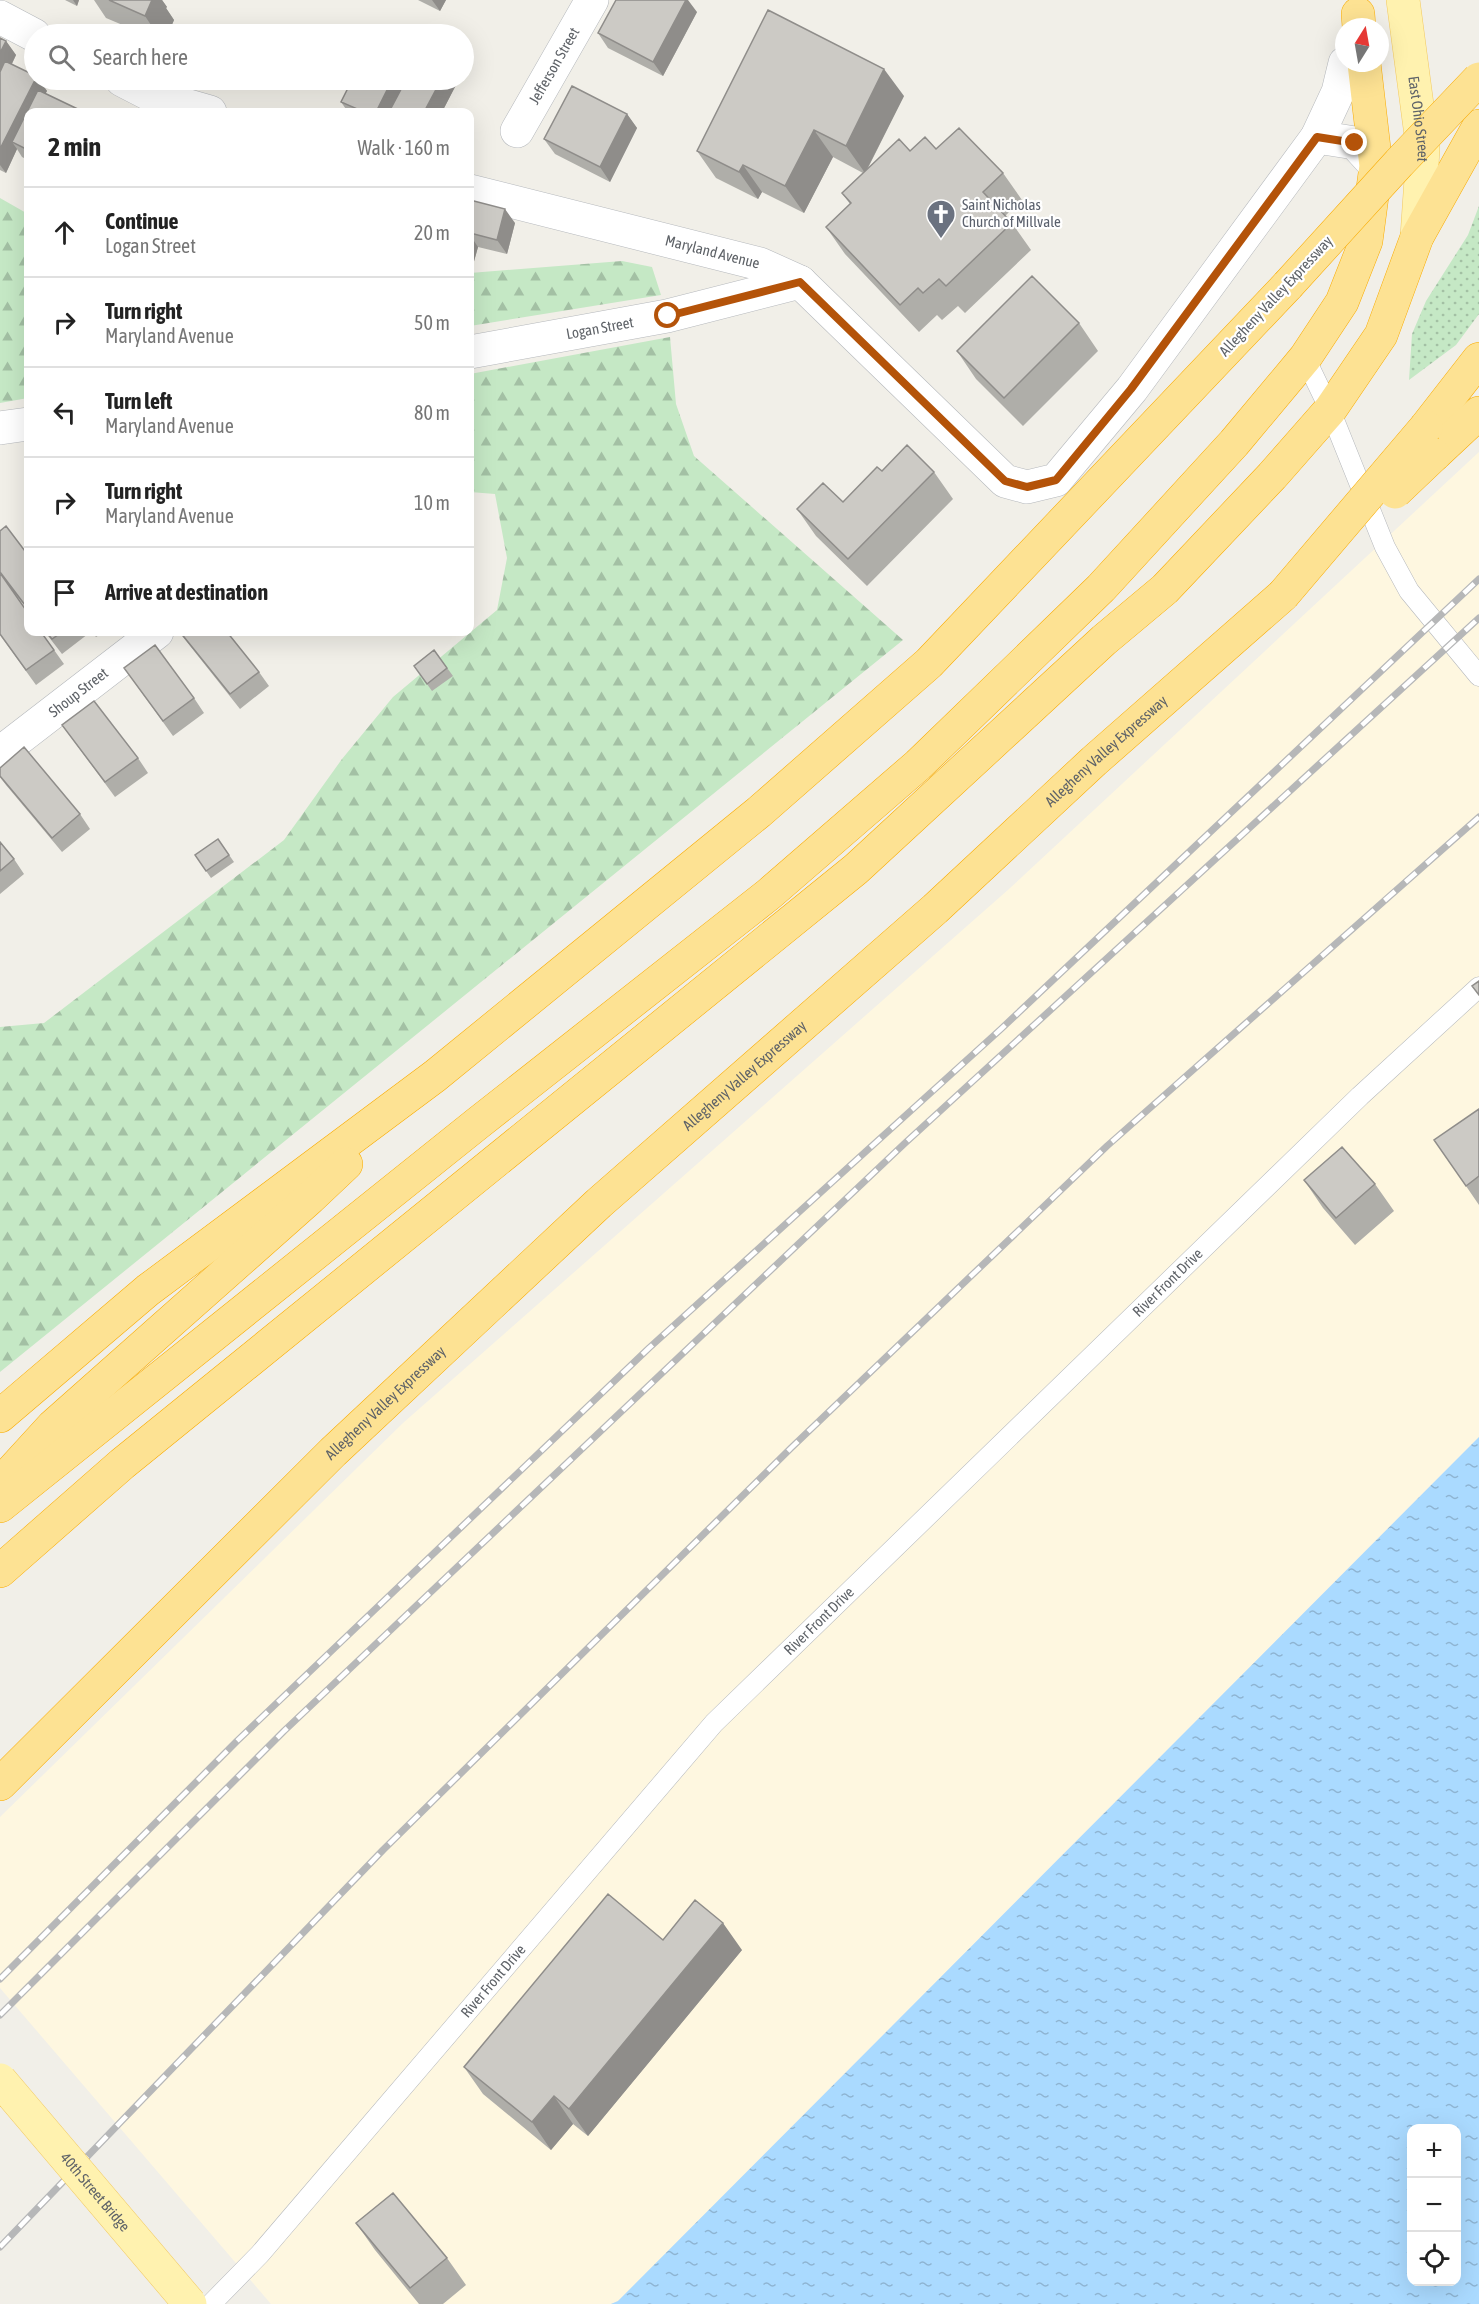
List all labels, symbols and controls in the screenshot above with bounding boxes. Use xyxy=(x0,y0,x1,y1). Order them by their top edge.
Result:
north arrow xyxy=(1335,18,1389,72)
search box xyxy=(24,24,474,90)
street label: Jefferson Street xyxy=(525,24,582,107)
icon: search xyxy=(45,41,78,74)
text: Search here xyxy=(93,44,188,70)
street label: East Ohio Street xyxy=(1405,75,1432,163)
route end xyxy=(1341,129,1367,155)
text: 2 min xyxy=(48,132,101,162)
text: Walk · 160 m xyxy=(358,136,450,159)
place label: Saint Nicholas Church of Millvale xyxy=(962,196,1061,230)
church icon: Saint Nicholas Church of Millvale xyxy=(925,198,957,240)
text: Continue xyxy=(105,208,179,234)
icon: ahead xyxy=(48,216,81,249)
text: 20 m xyxy=(414,221,450,244)
street label: Maryland Avenue xyxy=(664,232,762,272)
street label: Allegheny Valley Expressway xyxy=(1216,232,1336,359)
text: Logan Street xyxy=(105,234,196,257)
text: Turn right xyxy=(105,298,182,324)
route start xyxy=(654,302,680,328)
icon: right xyxy=(48,306,81,339)
text: 50 m xyxy=(414,311,450,334)
street label: Logan Street xyxy=(565,313,635,342)
text: Maryland Avenue xyxy=(105,324,234,347)
text: Turn left xyxy=(105,388,172,414)
icon: left xyxy=(48,396,81,429)
text: 80 m xyxy=(414,401,450,424)
text: Maryland Avenue xyxy=(105,414,234,437)
text: Turn right xyxy=(105,478,182,504)
icon: right xyxy=(48,486,81,519)
text: 10 m xyxy=(414,491,450,514)
text: Maryland Avenue xyxy=(105,504,234,527)
icon: arrive xyxy=(48,576,81,609)
text: Arrive at destination xyxy=(105,579,268,605)
street label: Shoup Street xyxy=(45,664,111,720)
street label: Allegheny Valley Expressway xyxy=(1042,692,1170,810)
street label: Allegheny Valley Expressway xyxy=(679,1017,809,1134)
street label: River Front Drive xyxy=(1129,1245,1206,1320)
street label: Allegheny Valley Expressway xyxy=(321,1342,449,1463)
street label: River Front Drive xyxy=(780,1583,857,1658)
street label: River Front Drive xyxy=(457,1941,529,2021)
map controls xyxy=(1407,2124,1461,2286)
button: + xyxy=(1407,2124,1461,2178)
street label: 40th Street Bridge xyxy=(57,2149,134,2235)
button: − xyxy=(1407,2178,1461,2232)
button: locate xyxy=(1407,2232,1461,2286)

